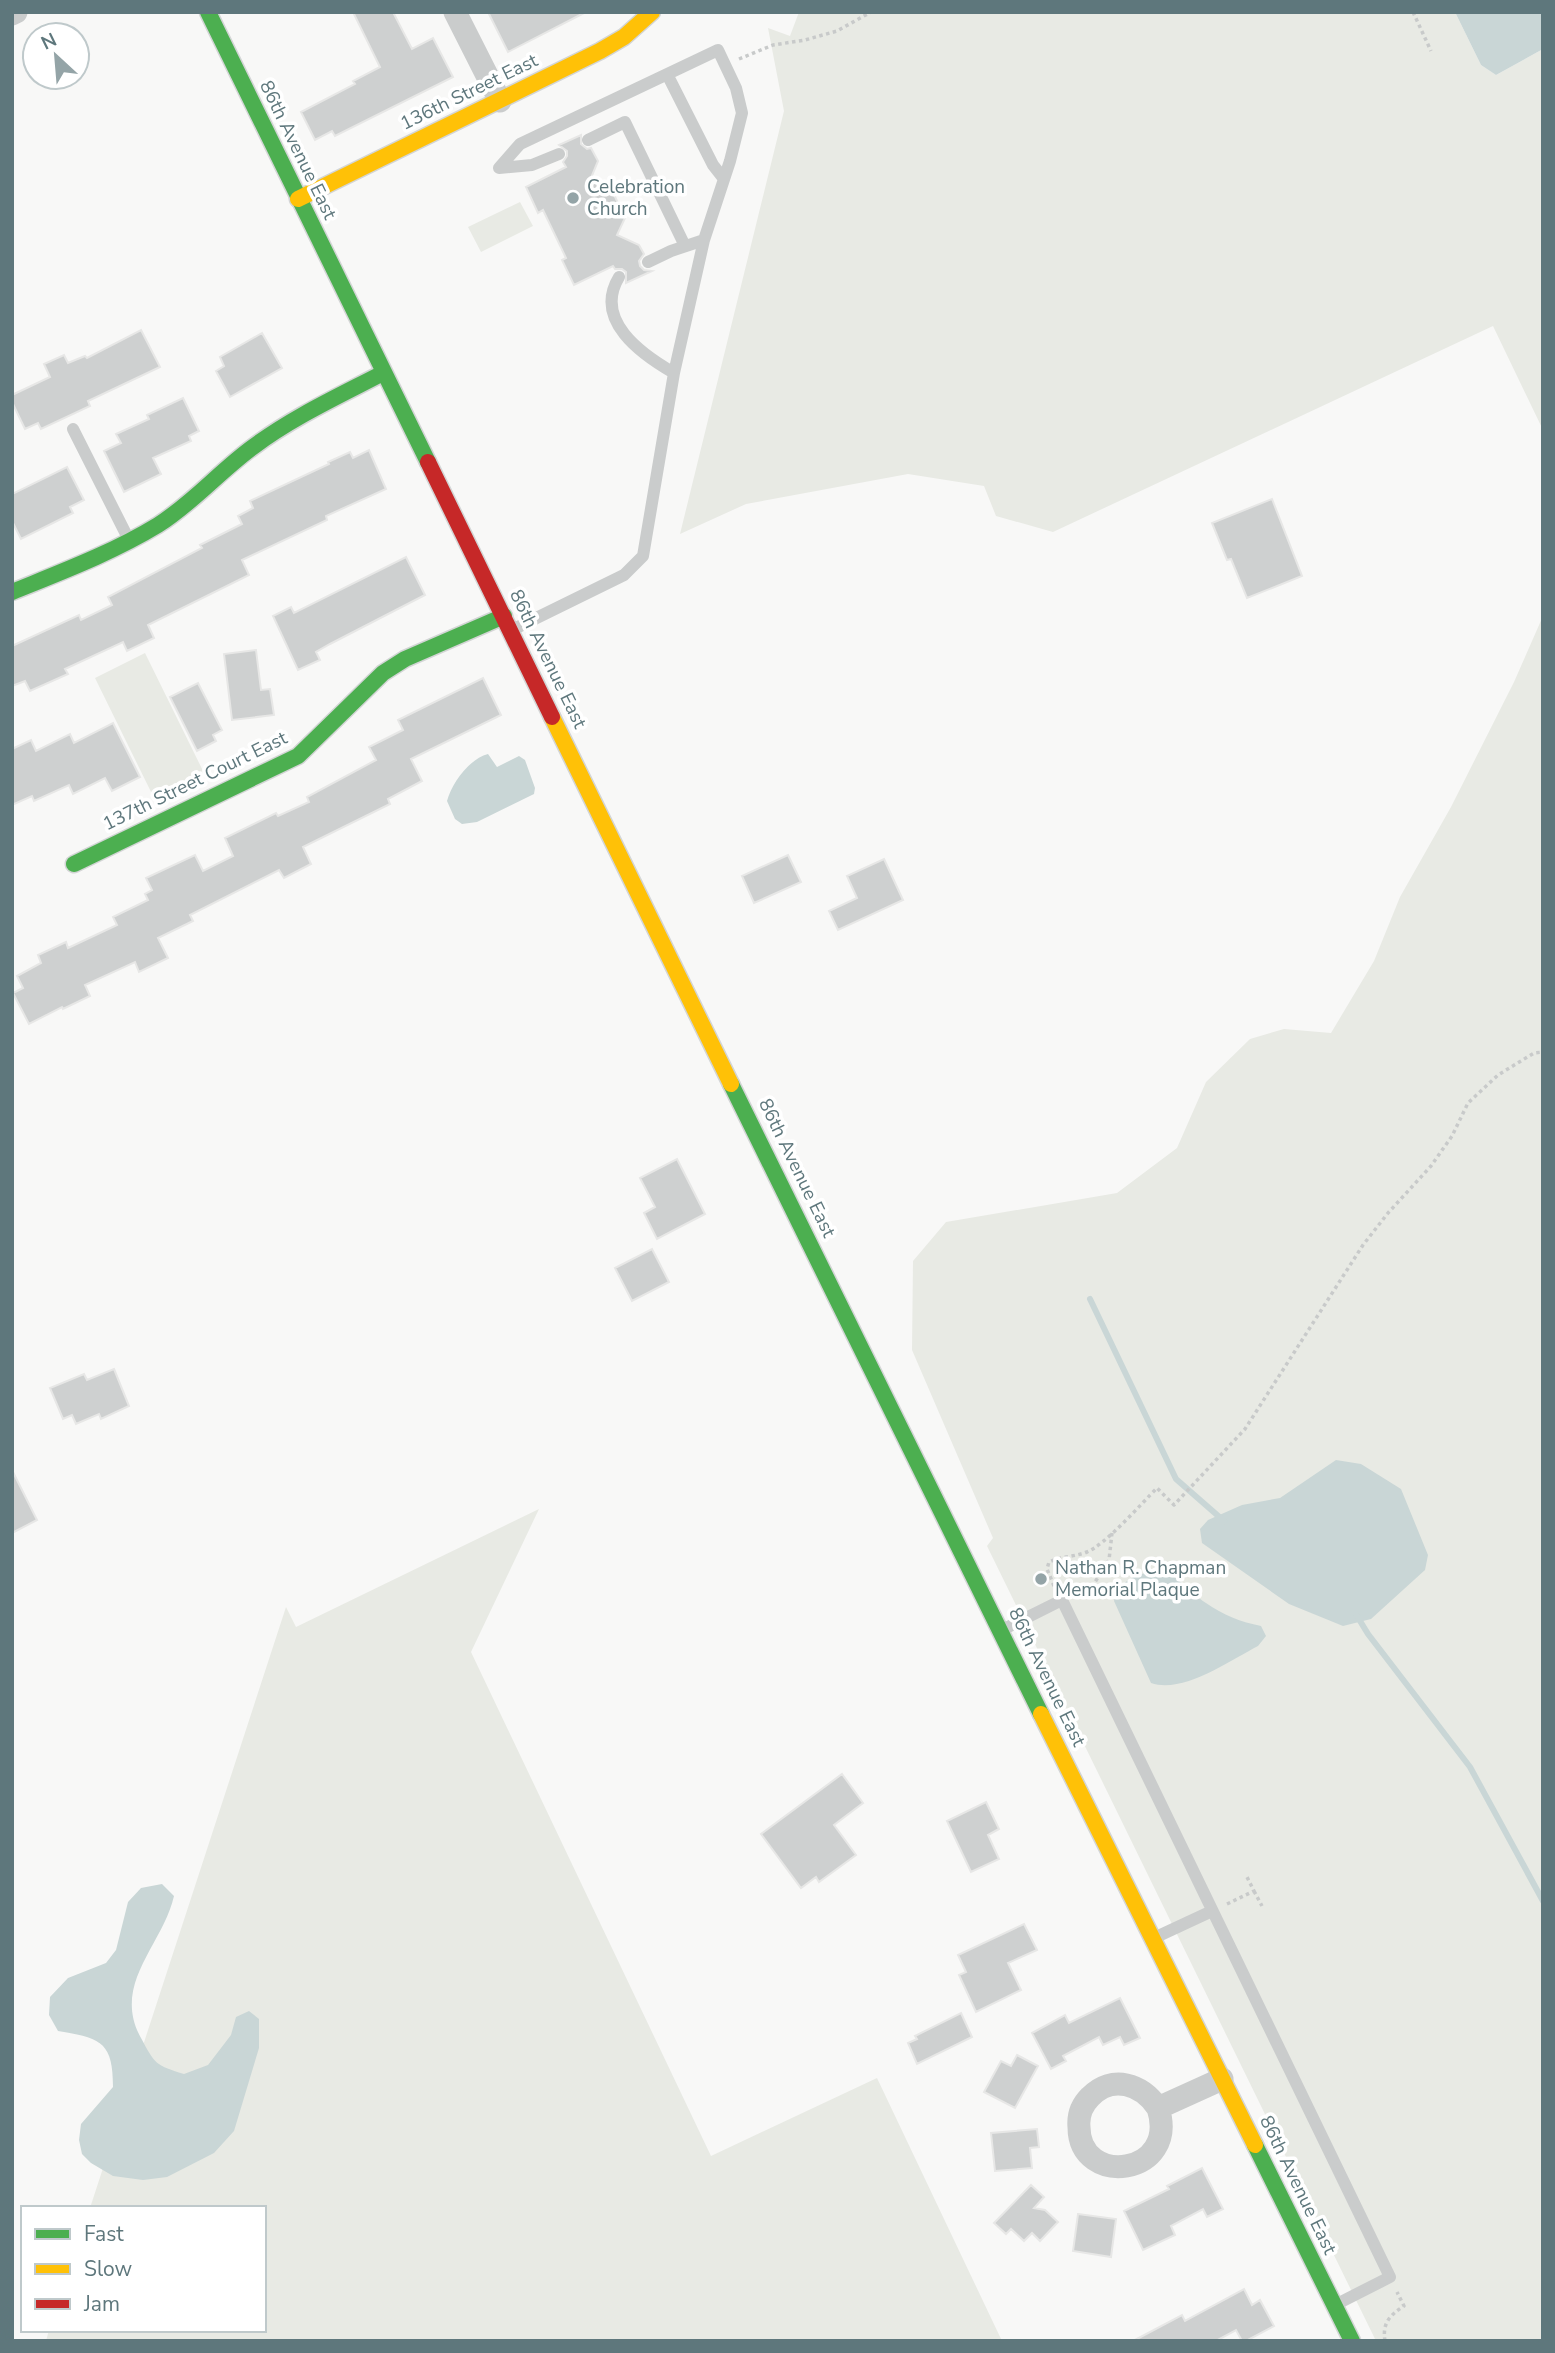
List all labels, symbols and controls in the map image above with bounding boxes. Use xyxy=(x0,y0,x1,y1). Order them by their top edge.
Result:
north arrow xyxy=(21,21,91,91)
text: N xyxy=(37,27,61,56)
street label: 136th Street East xyxy=(396,47,542,137)
street label: 86th Avenue East xyxy=(253,76,343,224)
place label: Celebration Church xyxy=(587,174,685,222)
marker: Celebration Church xyxy=(565,190,581,206)
street label: 86th Avenue East xyxy=(503,585,593,733)
street label: 137th Street Court East xyxy=(98,725,292,837)
street label: 86th Avenue East xyxy=(752,1094,842,1242)
place label: Nathan R. Chapman Memorial Plaque xyxy=(1055,1555,1226,1603)
marker: Nathan R. Chapman Memorial Plaque xyxy=(1033,1571,1049,1587)
street label: 86th Avenue East xyxy=(1002,1603,1092,1751)
street label: 86th Avenue East xyxy=(1253,2111,1343,2259)
legend xyxy=(21,2206,266,2332)
text: Fast xyxy=(84,2220,124,2248)
text: Slow xyxy=(84,2255,133,2283)
text: Jam xyxy=(83,2290,120,2318)

